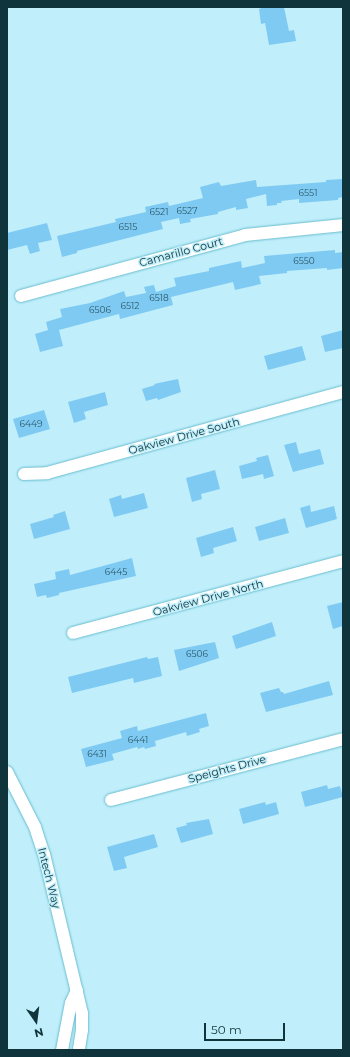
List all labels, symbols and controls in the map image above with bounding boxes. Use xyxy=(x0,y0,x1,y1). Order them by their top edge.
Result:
house number: 6551 xyxy=(299,188,317,198)
house number: 6527 xyxy=(177,206,197,216)
house number: 6521 xyxy=(150,207,168,217)
house number: 6515 xyxy=(119,222,137,232)
street label: Camarillo Court xyxy=(138,234,224,270)
house number: 6550 xyxy=(293,256,315,266)
house number: 6518 xyxy=(149,293,169,303)
house number: 6512 xyxy=(121,301,139,311)
house number: 6506 xyxy=(89,305,111,315)
street label: Oakview Drive South xyxy=(127,415,241,457)
house number: 6449 xyxy=(20,419,42,429)
house number: 6445 xyxy=(105,567,127,577)
street label: Oakview Drive North xyxy=(151,577,265,619)
house number: 6506 xyxy=(186,649,208,659)
house number: 6441 xyxy=(128,735,148,745)
house number: 6431 xyxy=(87,749,107,759)
street label: Speights Drive xyxy=(186,752,268,786)
street label: Intech Way xyxy=(35,846,63,910)
north arrow xyxy=(16,1001,56,1041)
scale bar xyxy=(206,1015,287,1041)
text: 50 m xyxy=(211,1022,242,1037)
text: N xyxy=(33,1025,45,1041)

